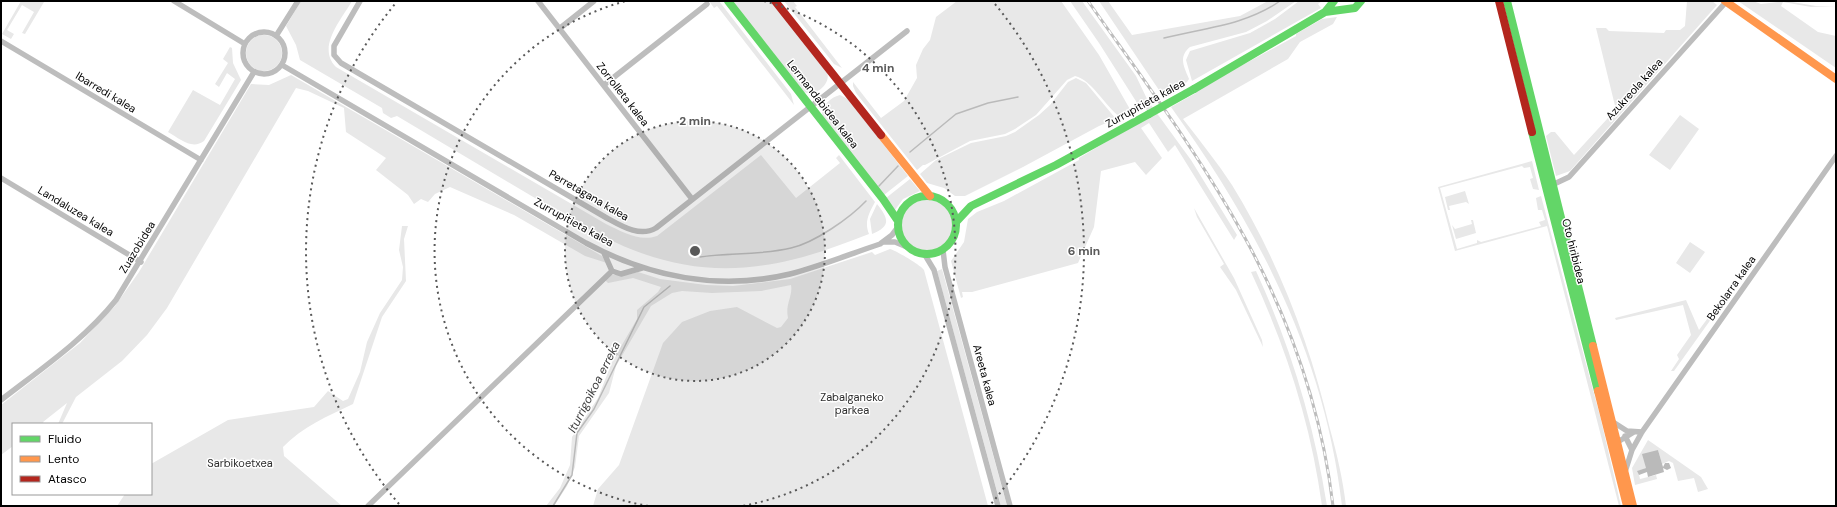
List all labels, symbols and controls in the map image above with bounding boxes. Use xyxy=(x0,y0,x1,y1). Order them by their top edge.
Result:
street label: Azukreola kalea xyxy=(1603,55,1665,123)
street label: Lermandabidea kalea xyxy=(784,57,862,151)
street label: Zorrolleta kalea xyxy=(594,59,652,129)
text: 4 min xyxy=(862,60,894,76)
street label: Ibarredi kalea xyxy=(73,68,139,116)
street label: Zurrupitieta kalea xyxy=(1103,75,1187,131)
text: 2 min xyxy=(679,113,711,129)
street label: Perretagana kalea xyxy=(546,166,632,224)
street label: Landaluzea kalea xyxy=(35,183,117,239)
street label: Zurrupitieta kalea xyxy=(532,194,616,250)
street label: Oto hiribidea xyxy=(1559,217,1589,285)
street label: Zuazobidea xyxy=(116,218,158,276)
text: 6 min xyxy=(1068,243,1100,259)
centre of rings xyxy=(688,244,702,258)
street label: Bekolarra kalea xyxy=(1703,253,1759,323)
water label: Iturrigoikoa erreka xyxy=(564,338,624,435)
street label: Areeta kalea xyxy=(970,343,1000,407)
park label: Zabalganeko parkea xyxy=(820,390,884,417)
legend xyxy=(12,423,152,495)
text: Fluido xyxy=(48,431,82,447)
text: Lento xyxy=(48,451,79,467)
park label: Sarbikoetxea xyxy=(207,456,273,470)
text: Atasco xyxy=(48,471,87,487)

